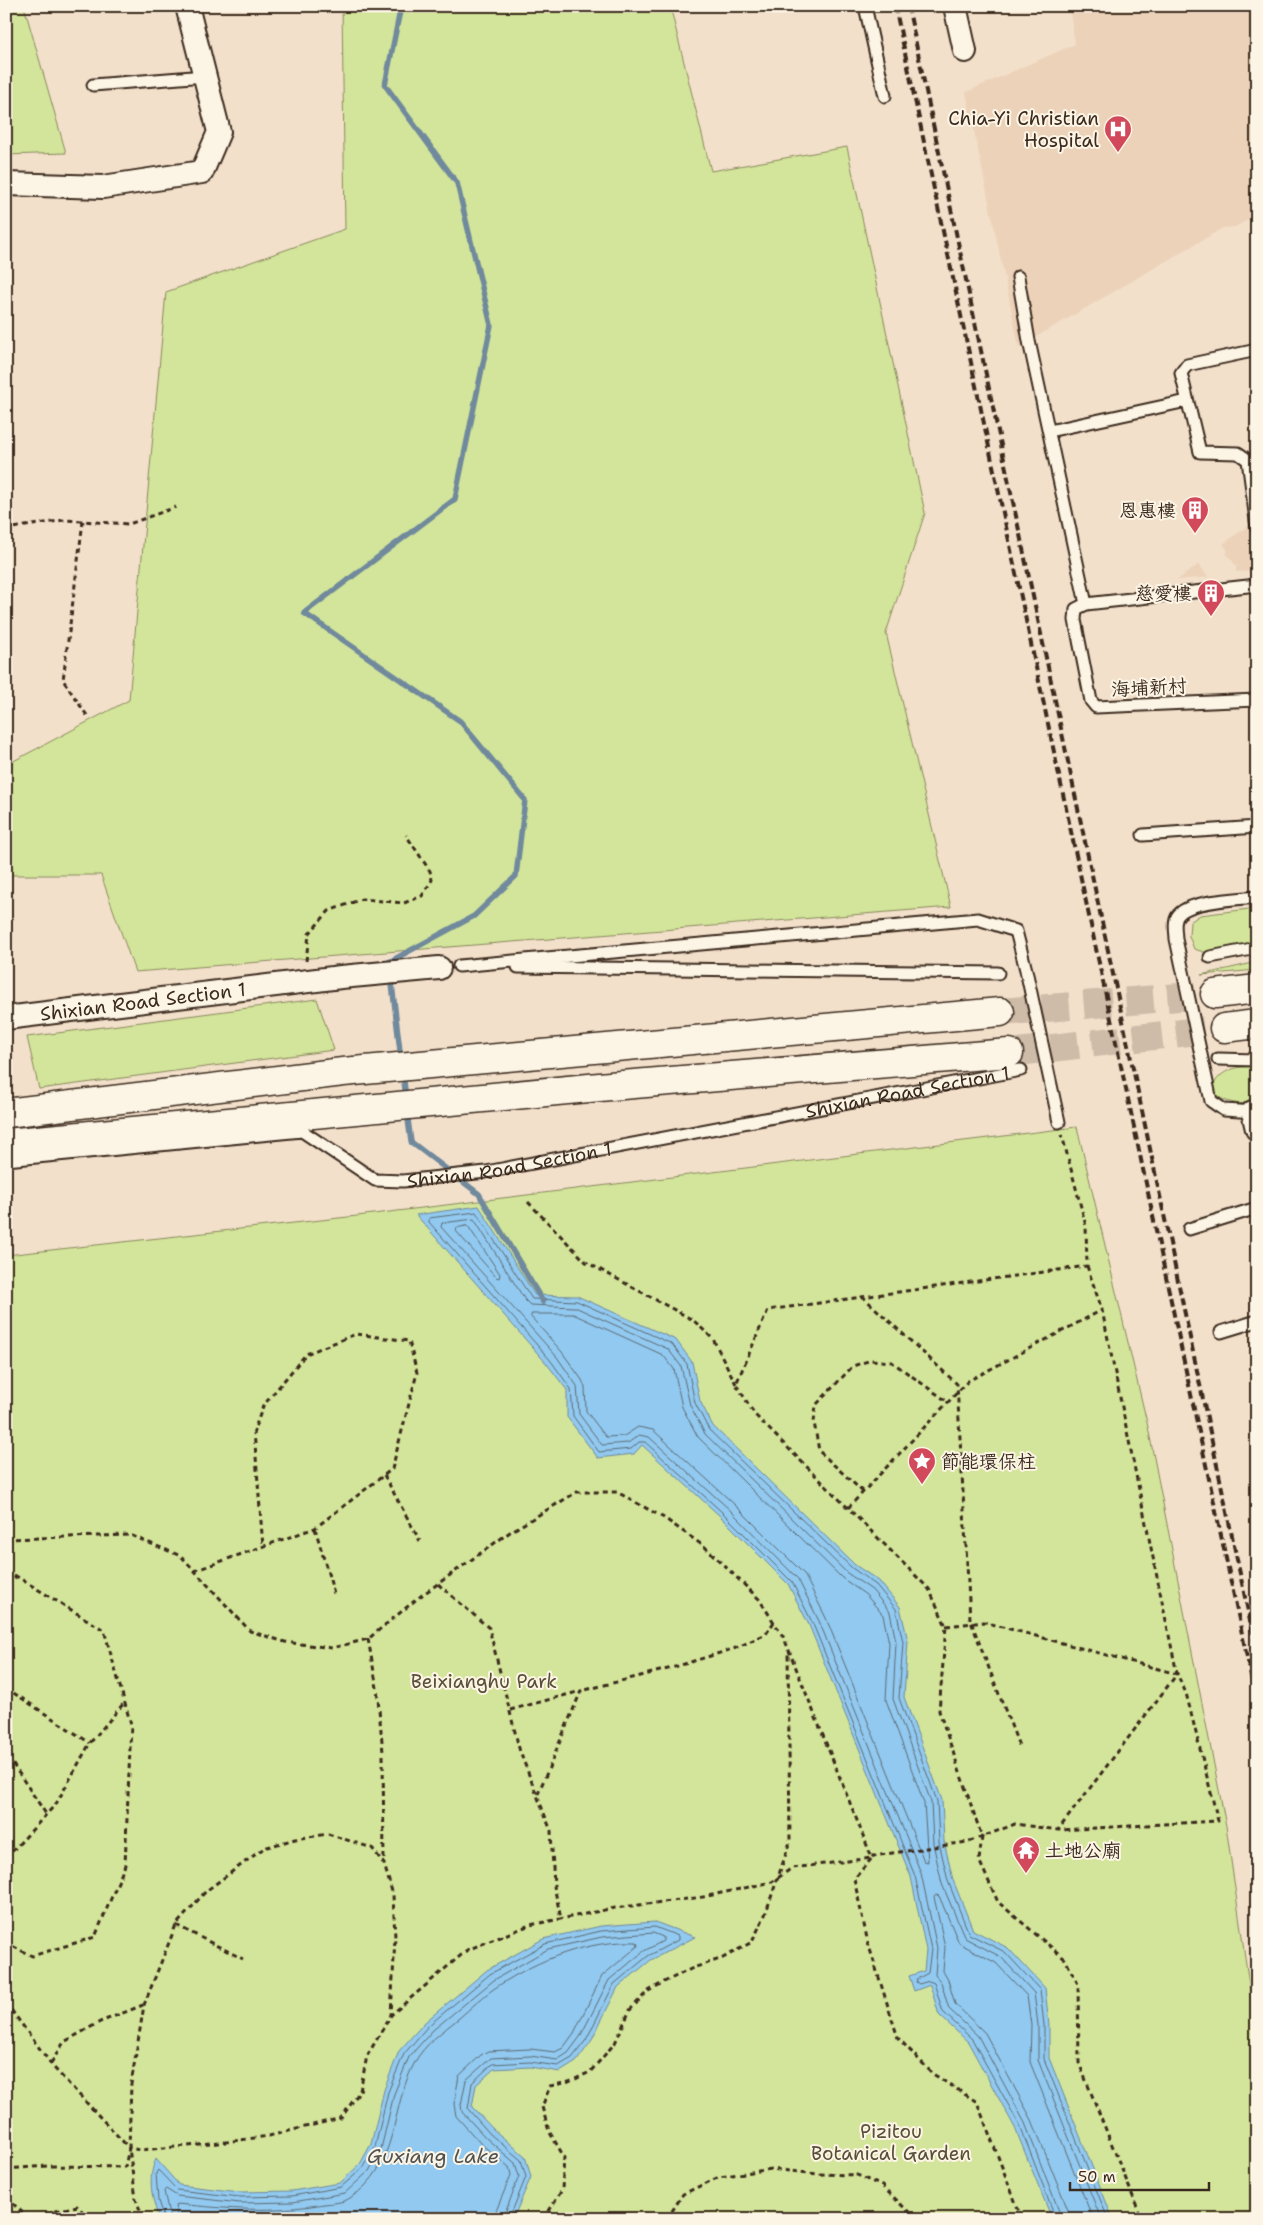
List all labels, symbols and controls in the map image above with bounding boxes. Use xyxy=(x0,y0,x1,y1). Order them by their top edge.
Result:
place label: Chia-Yi Christian Hospital xyxy=(948,106,1099,153)
hospital icon: Chia-Yi Christian Hospital xyxy=(1103,114,1133,153)
building icon: 恩惠樓 xyxy=(1180,495,1210,534)
place label: 恩惠樓 xyxy=(1119,498,1176,523)
building icon: 慈愛樓 xyxy=(1196,578,1226,617)
place label: 慈愛樓 xyxy=(1135,581,1192,606)
street label: 海埔新村 xyxy=(1110,673,1188,702)
street label: Shixian Road Section 1 xyxy=(39,977,247,1027)
street label: Shixian Road Section 1 xyxy=(804,1060,1012,1124)
street label: Shixian Road Section 1 xyxy=(406,1136,614,1193)
place icon: 節能環保柱 xyxy=(907,1446,937,1485)
place label: 節能環保柱 xyxy=(941,1449,1036,1474)
park label: Beixianghu Park xyxy=(411,1669,557,1694)
temple icon: 土地公廟 xyxy=(1011,1835,1041,1874)
place label: 土地公廟 xyxy=(1045,1838,1121,1863)
park label: Pizitou Botanical Garden xyxy=(811,2119,971,2166)
water label: Guxiang Lake xyxy=(367,2143,499,2169)
scale bar xyxy=(1070,2160,1209,2192)
text: 50 m xyxy=(1078,2167,1116,2187)

